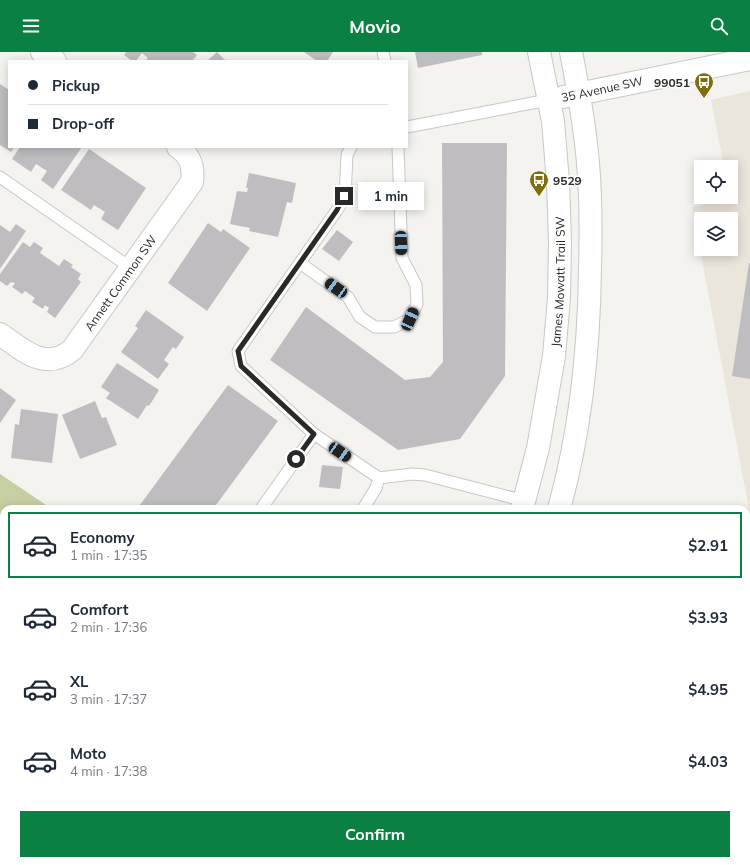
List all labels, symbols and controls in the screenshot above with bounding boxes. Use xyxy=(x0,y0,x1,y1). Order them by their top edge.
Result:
icon: menu xyxy=(20,15,42,37)
text: Movio xyxy=(349,15,401,38)
icon: search xyxy=(708,15,730,37)
bus stop icon: 99051 xyxy=(693,71,715,99)
street label: 35 Avenue SW xyxy=(560,73,644,105)
place label: 99051 xyxy=(654,75,690,90)
text: Pickup xyxy=(52,76,100,95)
text: Drop-off xyxy=(52,114,114,133)
map controls xyxy=(694,160,738,256)
button: locate xyxy=(694,160,738,204)
bus stop icon: 9529 xyxy=(528,169,550,197)
place label: 9529 xyxy=(553,173,582,188)
callout: 1 min xyxy=(358,182,424,210)
route end xyxy=(335,187,353,205)
text: 1 min xyxy=(374,188,408,204)
button: layers xyxy=(694,212,738,256)
street label: James Mowatt Trail SW xyxy=(547,216,568,347)
car xyxy=(395,231,407,255)
street label: Annett Common SW xyxy=(81,232,159,334)
car xyxy=(323,276,349,300)
car xyxy=(400,306,420,332)
car xyxy=(327,440,353,464)
route start xyxy=(287,450,305,468)
icon: car xyxy=(22,527,58,563)
text: Economy xyxy=(70,528,135,547)
text: $2.91 xyxy=(688,536,728,555)
text: 1 min · 17:35 xyxy=(70,547,147,563)
icon: car xyxy=(22,599,58,635)
text: Comfort xyxy=(70,600,128,619)
text: $3.93 xyxy=(688,608,728,627)
text: 2 min · 17:36 xyxy=(70,619,147,635)
icon: car xyxy=(22,671,58,707)
text: XL xyxy=(70,672,88,691)
text: $4.95 xyxy=(688,680,728,699)
text: 3 min · 17:37 xyxy=(70,691,147,707)
icon: car xyxy=(22,743,58,779)
text: Moto xyxy=(70,744,106,763)
text: $4.03 xyxy=(688,752,728,771)
text: 4 min · 17:38 xyxy=(70,763,147,779)
button: Confirm xyxy=(20,811,730,857)

